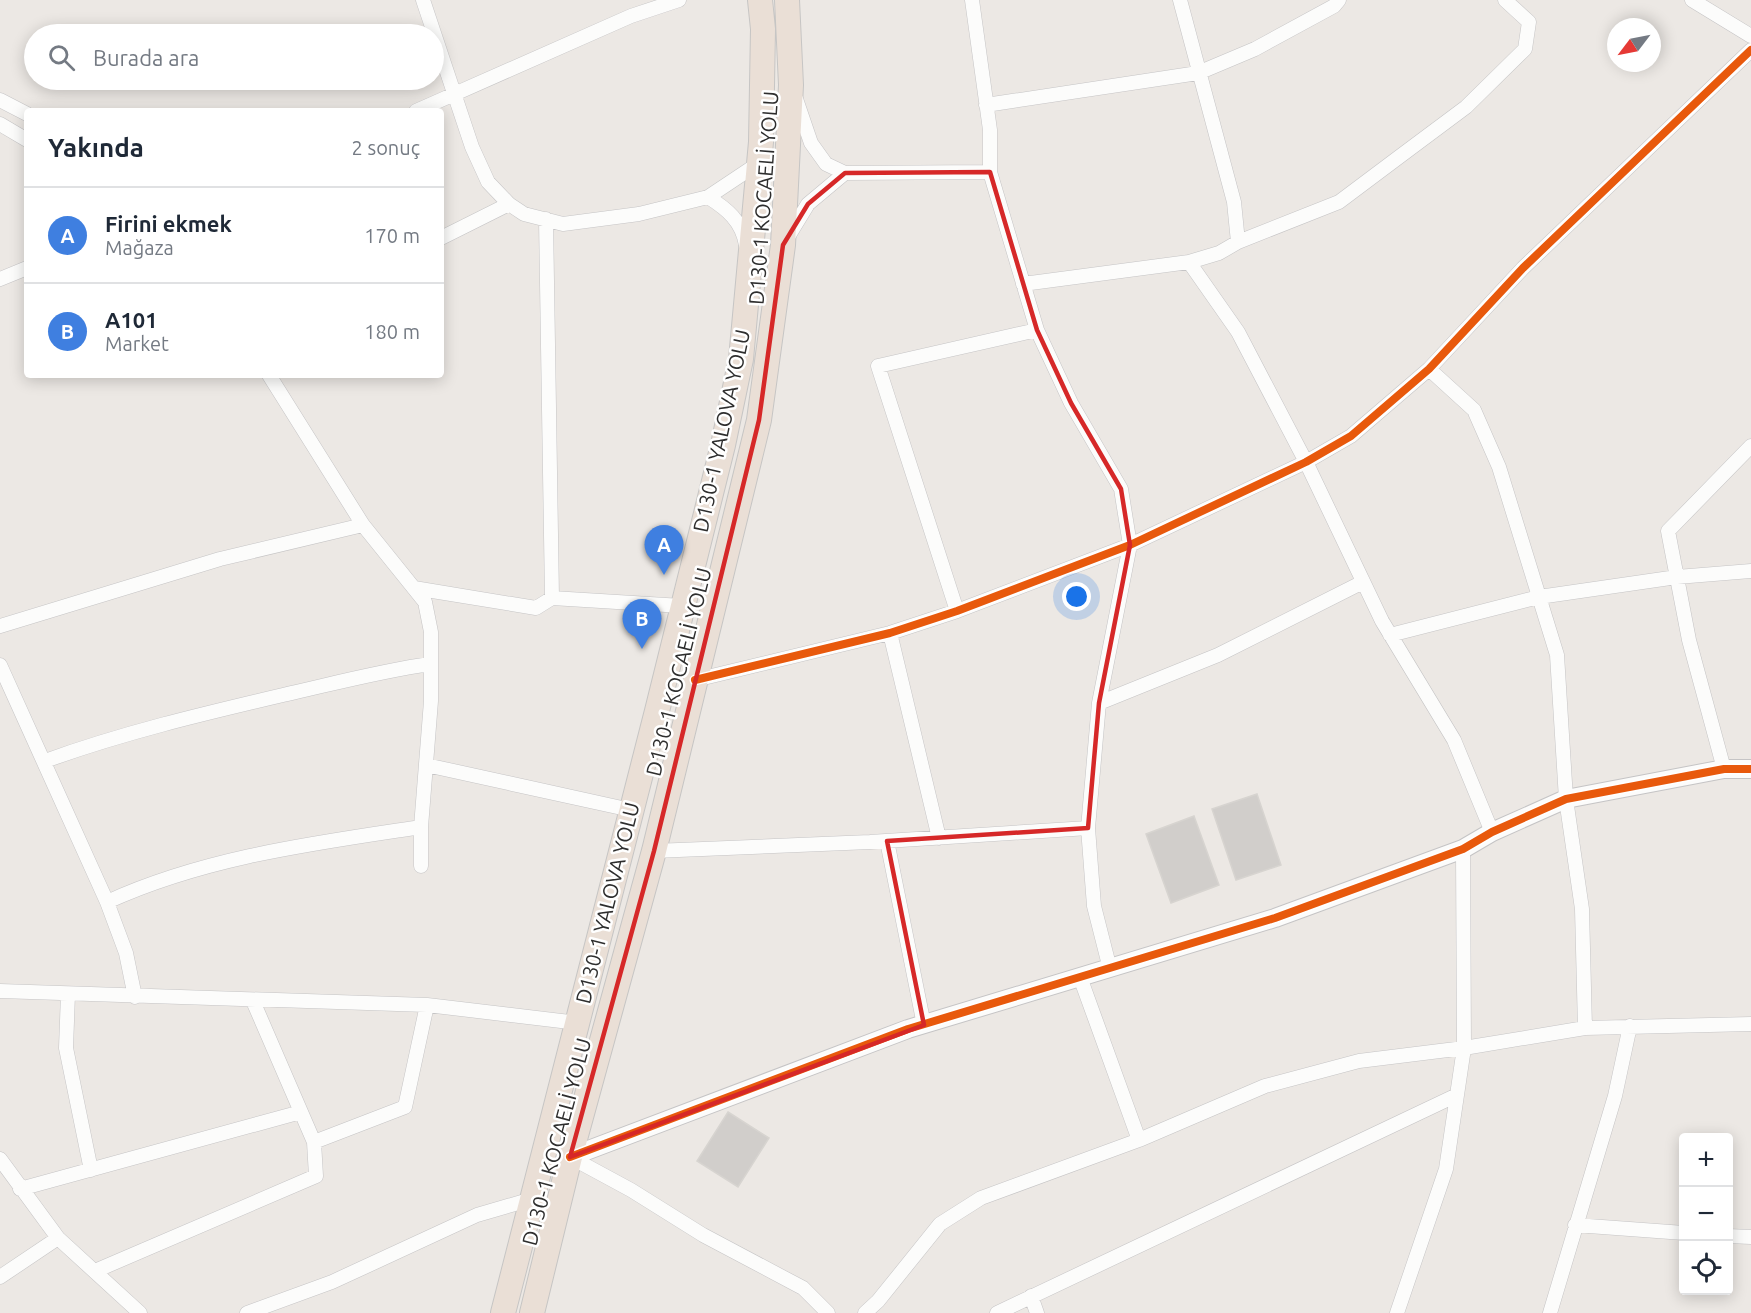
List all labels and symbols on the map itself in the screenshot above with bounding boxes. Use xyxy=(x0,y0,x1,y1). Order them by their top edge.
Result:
north arrow xyxy=(1607,18,1661,72)
street label: D130-1 KOCAELİ YOLU xyxy=(744,90,782,305)
street label: D130-1 YALOVA YOLU xyxy=(688,327,754,534)
pin: A xyxy=(644,526,684,575)
street label: D130-1 KOCAELİ YOLU xyxy=(641,565,716,778)
your location xyxy=(1062,582,1091,611)
pin: B xyxy=(622,600,662,649)
street label: D130-1 YALOVA YOLU xyxy=(570,799,644,1006)
street label: D130-1 KOCAELİ YOLU xyxy=(517,1035,595,1248)

